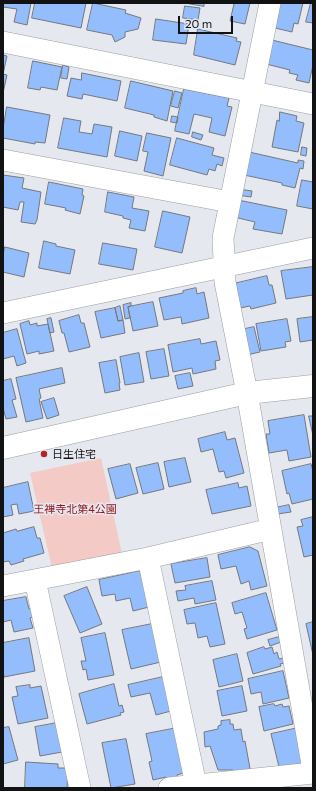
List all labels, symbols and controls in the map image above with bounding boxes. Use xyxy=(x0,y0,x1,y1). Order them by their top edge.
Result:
scale bar xyxy=(180,8,235,34)
text: 20 m xyxy=(185,16,212,30)
place label: 日生住宅 xyxy=(52,447,96,461)
marker: 日生住宅 xyxy=(39,449,49,459)
park label: 王禅寺北第4公園 xyxy=(33,502,117,516)

